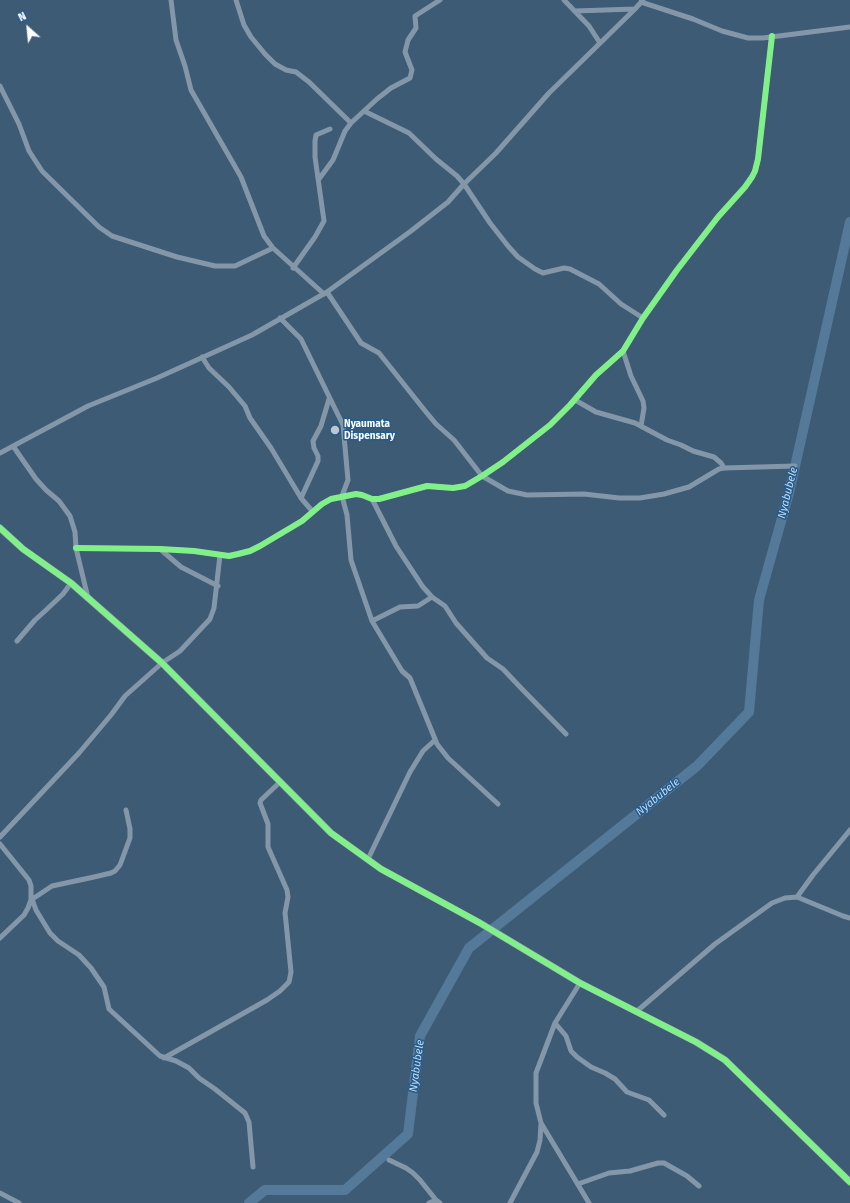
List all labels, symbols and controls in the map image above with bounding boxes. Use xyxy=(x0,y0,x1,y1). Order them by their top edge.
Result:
north arrow xyxy=(8,8,48,48)
text: N xyxy=(16,9,29,24)
place label: Nyaumata Dispensary xyxy=(344,418,395,442)
marker: Nyaumata Dispensary xyxy=(329,424,341,436)
water label: Nyabubele xyxy=(775,466,801,520)
water label: Nyabubele xyxy=(633,775,683,819)
water label: Nyabubele xyxy=(407,1039,427,1093)

